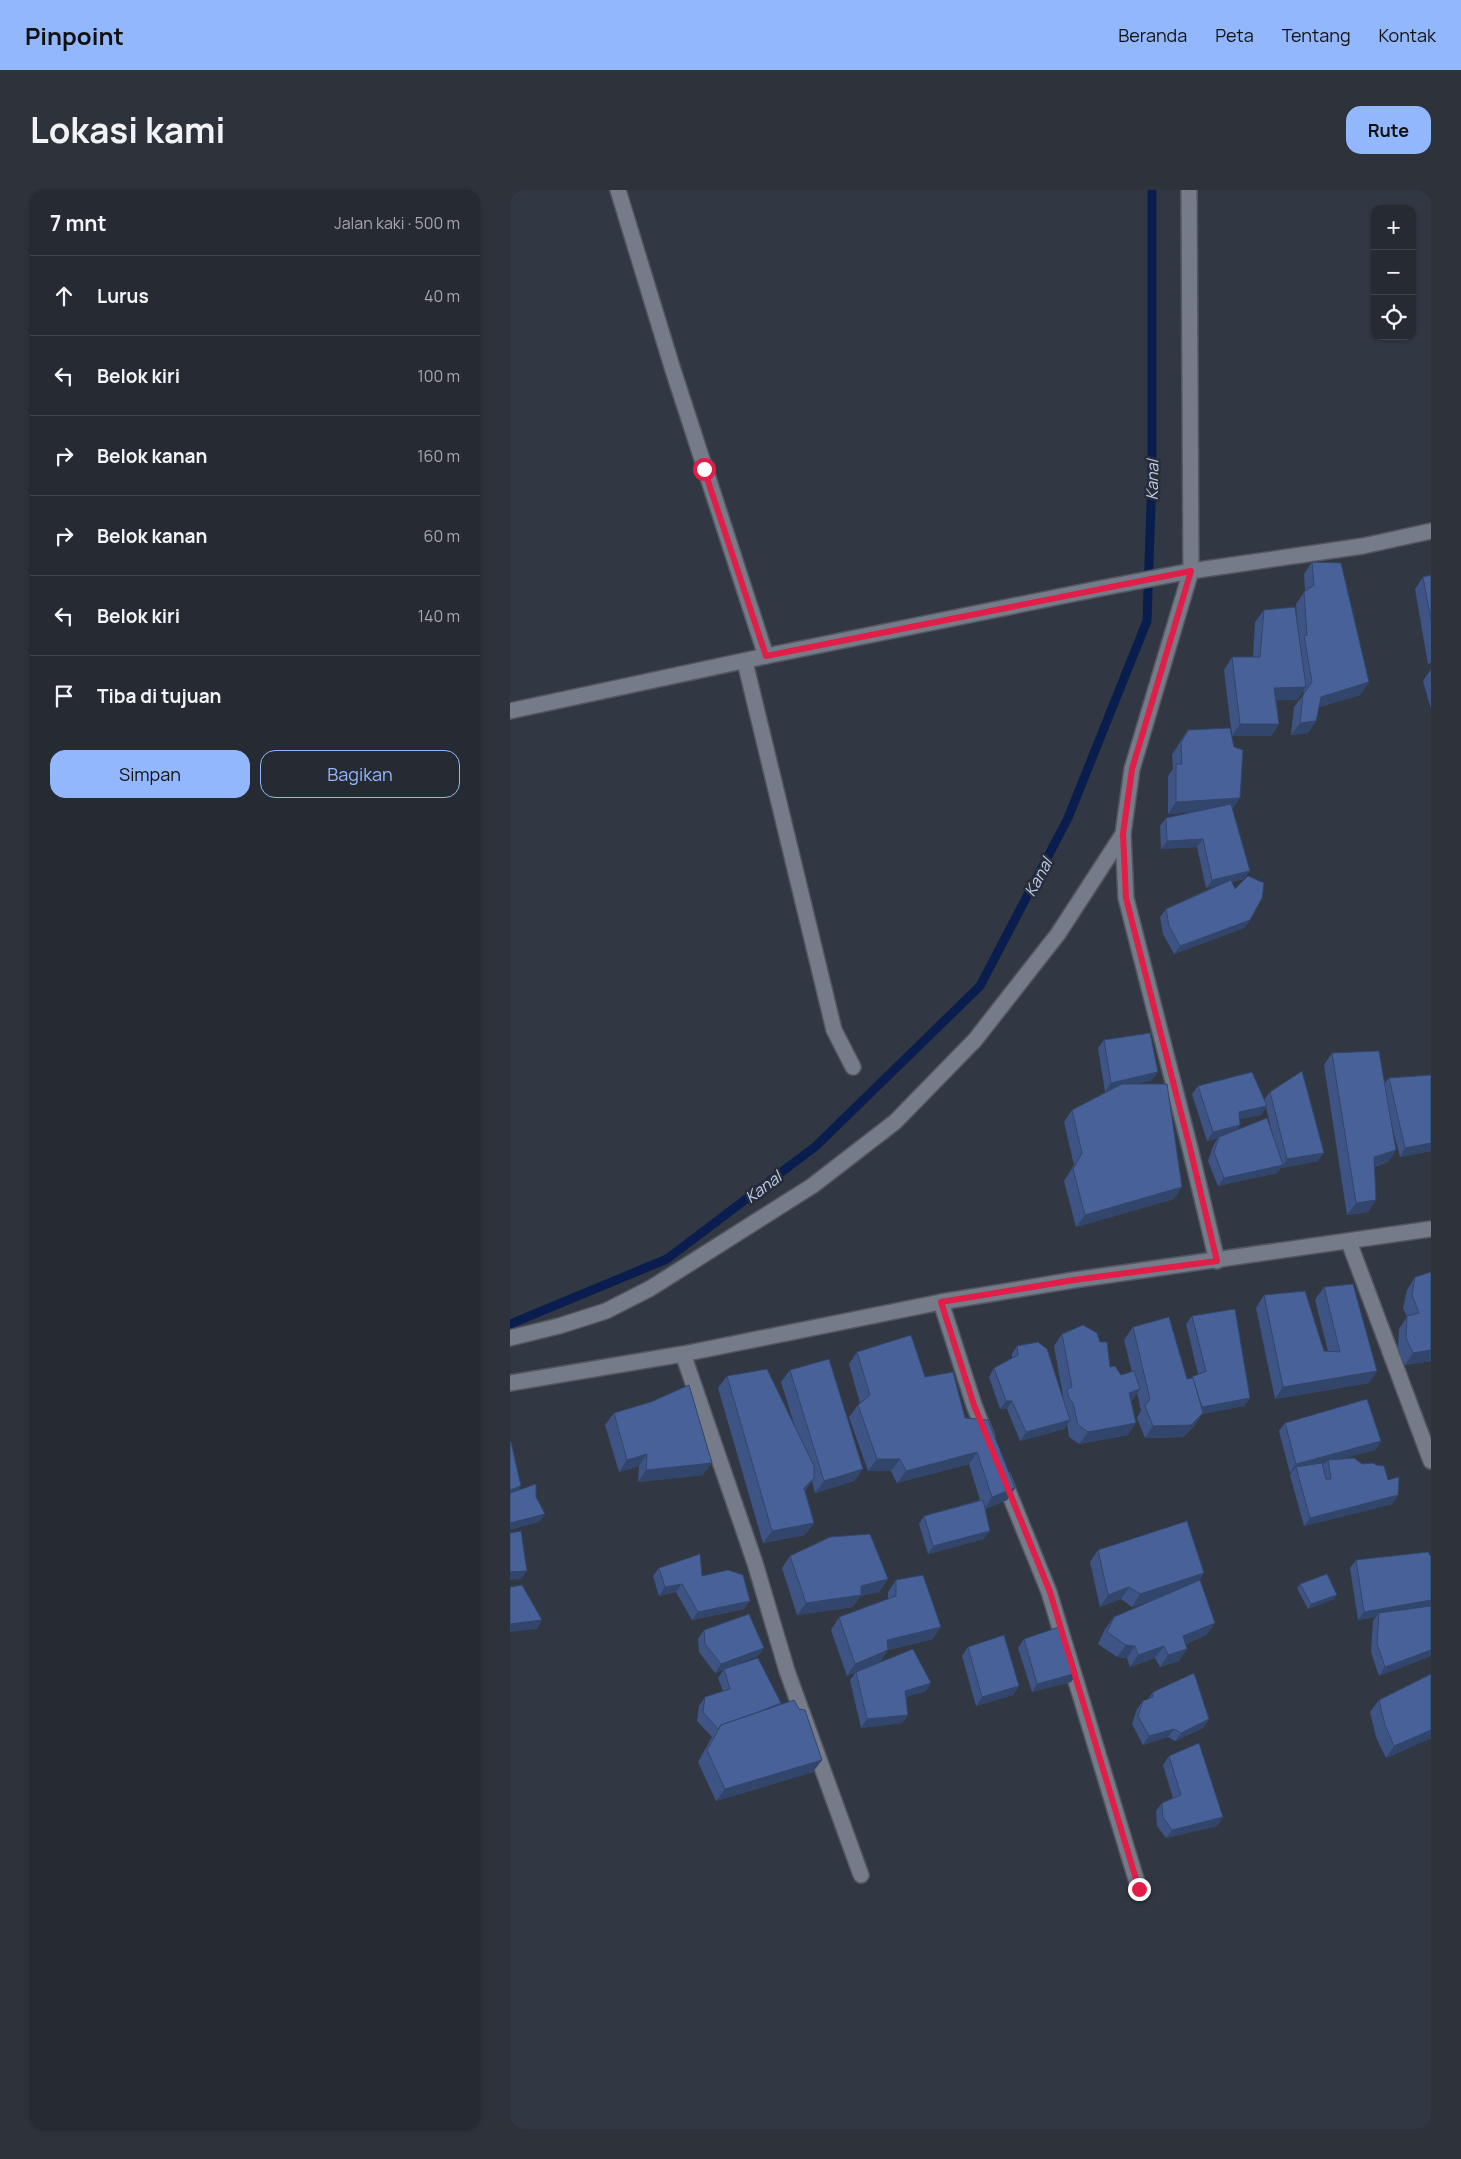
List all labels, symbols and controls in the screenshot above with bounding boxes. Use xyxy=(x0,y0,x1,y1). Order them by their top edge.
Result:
text: Pinpoint xyxy=(25,19,124,52)
text: Beranda xyxy=(1118,23,1187,47)
text: Peta xyxy=(1215,23,1254,47)
text: Tentang xyxy=(1282,23,1351,47)
text: Kontak xyxy=(1379,23,1436,47)
text: Lokasi kami xyxy=(30,106,225,154)
button: Rute xyxy=(1346,106,1431,154)
map controls xyxy=(1371,205,1416,340)
button: + xyxy=(1371,205,1416,250)
text: 7 mnt xyxy=(50,209,107,237)
text: Jalan kaki · 500 m xyxy=(334,212,460,234)
button: − xyxy=(1371,250,1416,295)
icon: ahead xyxy=(50,282,78,310)
text: Lurus xyxy=(97,283,149,309)
text: 40 m xyxy=(424,285,460,307)
button: locate xyxy=(1371,295,1416,340)
icon: left xyxy=(50,362,78,390)
text: Belok kiri xyxy=(97,363,180,389)
text: 100 m xyxy=(417,365,460,387)
icon: right xyxy=(50,442,78,470)
text: Belok kanan xyxy=(97,443,207,469)
text: 160 m xyxy=(417,445,460,467)
water label: Kanal xyxy=(1141,457,1163,500)
route start xyxy=(693,458,716,481)
icon: right xyxy=(50,522,78,550)
text: Belok kanan xyxy=(97,523,207,549)
text: 60 m xyxy=(424,525,460,547)
icon: left xyxy=(50,602,78,630)
text: Belok kiri xyxy=(97,603,180,629)
text: 140 m xyxy=(418,605,460,627)
icon: arrive xyxy=(50,682,78,710)
text: Tiba di tujuan xyxy=(97,683,221,709)
button: Simpan xyxy=(50,750,250,798)
button: Bagikan xyxy=(260,750,460,798)
water label: Kanal xyxy=(1019,852,1058,900)
water label: Kanal xyxy=(740,1165,788,1208)
route end xyxy=(1128,1878,1151,1901)

